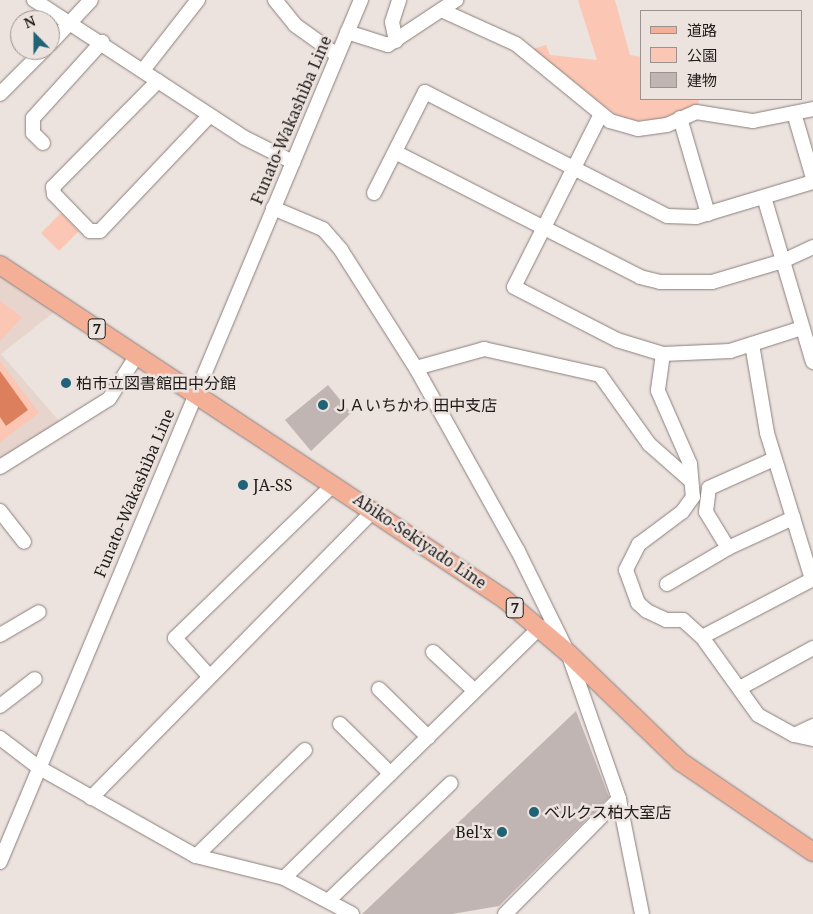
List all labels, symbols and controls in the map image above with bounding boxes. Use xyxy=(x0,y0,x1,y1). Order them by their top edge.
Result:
north arrow xyxy=(10,10,60,60)
legend xyxy=(640,10,803,100)
text: N xyxy=(21,11,38,32)
text: 道路 xyxy=(687,20,717,40)
street label: Funato-Wakashiba Line xyxy=(247,33,335,207)
text: 公園 xyxy=(687,45,717,65)
text: 建物 xyxy=(687,70,717,90)
road number: 7 xyxy=(87,316,107,342)
place label: 柏市立図書館田中分館 xyxy=(76,373,236,393)
marker: 柏市立図書館田中分館 xyxy=(60,377,72,389)
place label: ＪＡいちかわ 田中支店 xyxy=(333,395,497,415)
marker: ＪＡいちかわ 田中支店 xyxy=(317,399,329,411)
street label: Funato-Wakashiba Line xyxy=(90,406,178,580)
place label: JA-SS xyxy=(253,475,292,495)
marker: JA-SS xyxy=(237,479,249,491)
street label: Abiko-Sekiyado Line xyxy=(350,489,490,593)
road number: 7 xyxy=(505,596,525,620)
place label: ベルクス柏大室店 xyxy=(544,802,672,822)
marker: ベルクス柏大室店 xyxy=(528,806,540,818)
place label: Bel'x xyxy=(455,822,492,842)
marker: Bel'x xyxy=(496,826,508,838)

